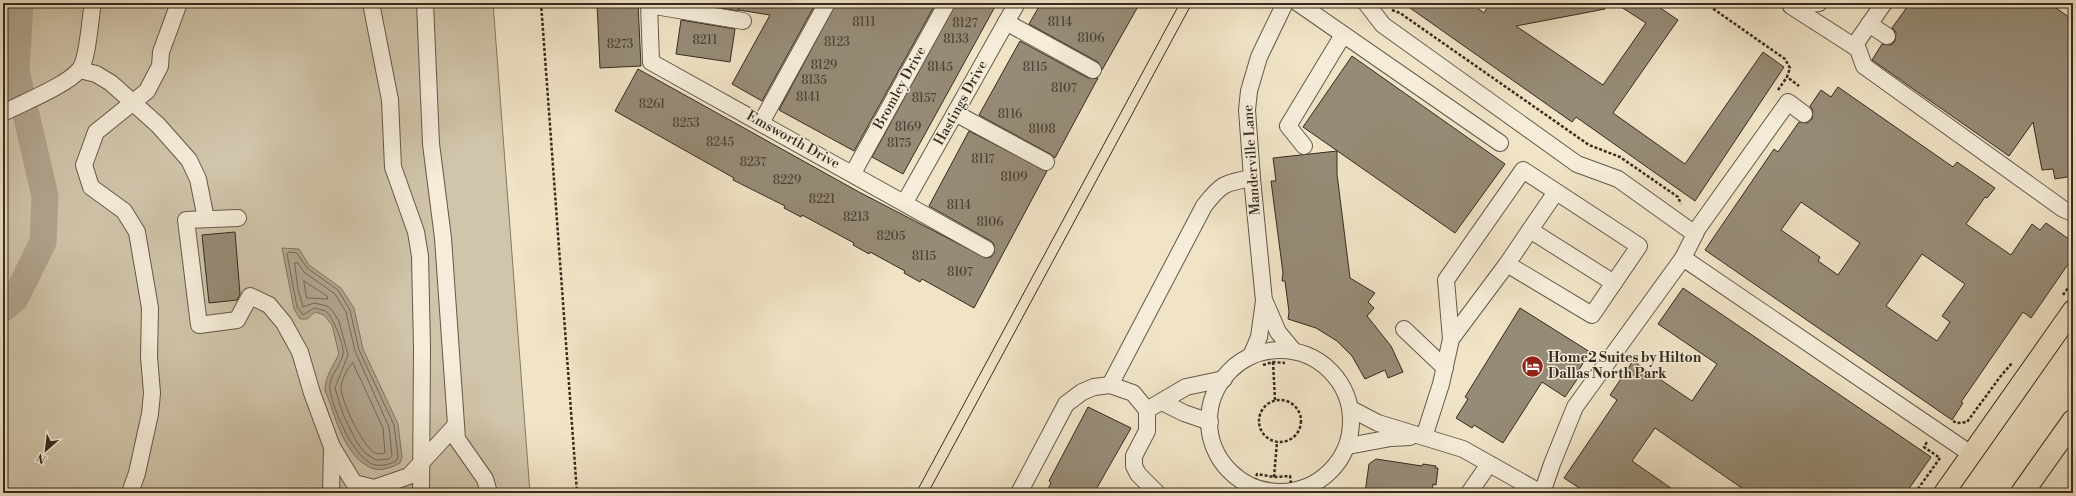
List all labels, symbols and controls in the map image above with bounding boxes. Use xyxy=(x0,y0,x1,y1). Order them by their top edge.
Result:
house number: 8111 xyxy=(852,15,877,30)
house number: 8114 xyxy=(1048,15,1072,30)
house number: 8127 xyxy=(952,16,978,31)
house number: 8106 xyxy=(1077,31,1105,46)
house number: 8133 xyxy=(943,32,969,47)
house number: 8211 xyxy=(692,33,718,48)
house number: 8123 xyxy=(824,35,850,50)
house number: 8273 xyxy=(607,37,634,52)
street label: Bromley Drive xyxy=(869,43,930,134)
street label: Hastings Drive xyxy=(930,57,992,149)
house number: 8129 xyxy=(811,58,837,73)
house number: 8145 xyxy=(927,60,953,75)
house number: 8115 xyxy=(1023,60,1048,75)
house number: 8135 xyxy=(801,73,827,88)
house number: 8107 xyxy=(1051,81,1077,96)
house number: 8141 xyxy=(796,90,821,105)
house number: 8157 xyxy=(912,91,936,106)
house number: 8261 xyxy=(639,97,666,112)
street label: Manderville Lane xyxy=(1239,104,1265,216)
street label: Emsworth Drive xyxy=(743,107,843,173)
house number: 8116 xyxy=(998,107,1022,122)
house number: 8253 xyxy=(672,116,700,131)
house number: 8169 xyxy=(895,120,921,135)
house number: 8108 xyxy=(1028,122,1056,137)
house number: 8245 xyxy=(706,135,734,150)
house number: 8175 xyxy=(887,136,911,151)
house number: 8117 xyxy=(971,152,995,167)
house number: 8237 xyxy=(740,155,766,170)
house number: 8109 xyxy=(1000,170,1028,185)
house number: 8229 xyxy=(773,173,801,188)
house number: 8221 xyxy=(809,192,836,207)
house number: 8114 xyxy=(947,198,971,213)
house number: 8213 xyxy=(843,210,869,225)
house number: 8106 xyxy=(976,215,1004,230)
house number: 8205 xyxy=(877,229,906,244)
house number: 8115 xyxy=(912,249,937,264)
house number: 8107 xyxy=(947,265,973,280)
place label: Home2 Suites by Hilton Dallas North Park xyxy=(1548,349,1702,383)
hotel icon: Home2 Suites by Hilton Dallas North Park xyxy=(1520,353,1546,379)
north arrow xyxy=(26,430,66,470)
text: N xyxy=(34,450,49,466)

